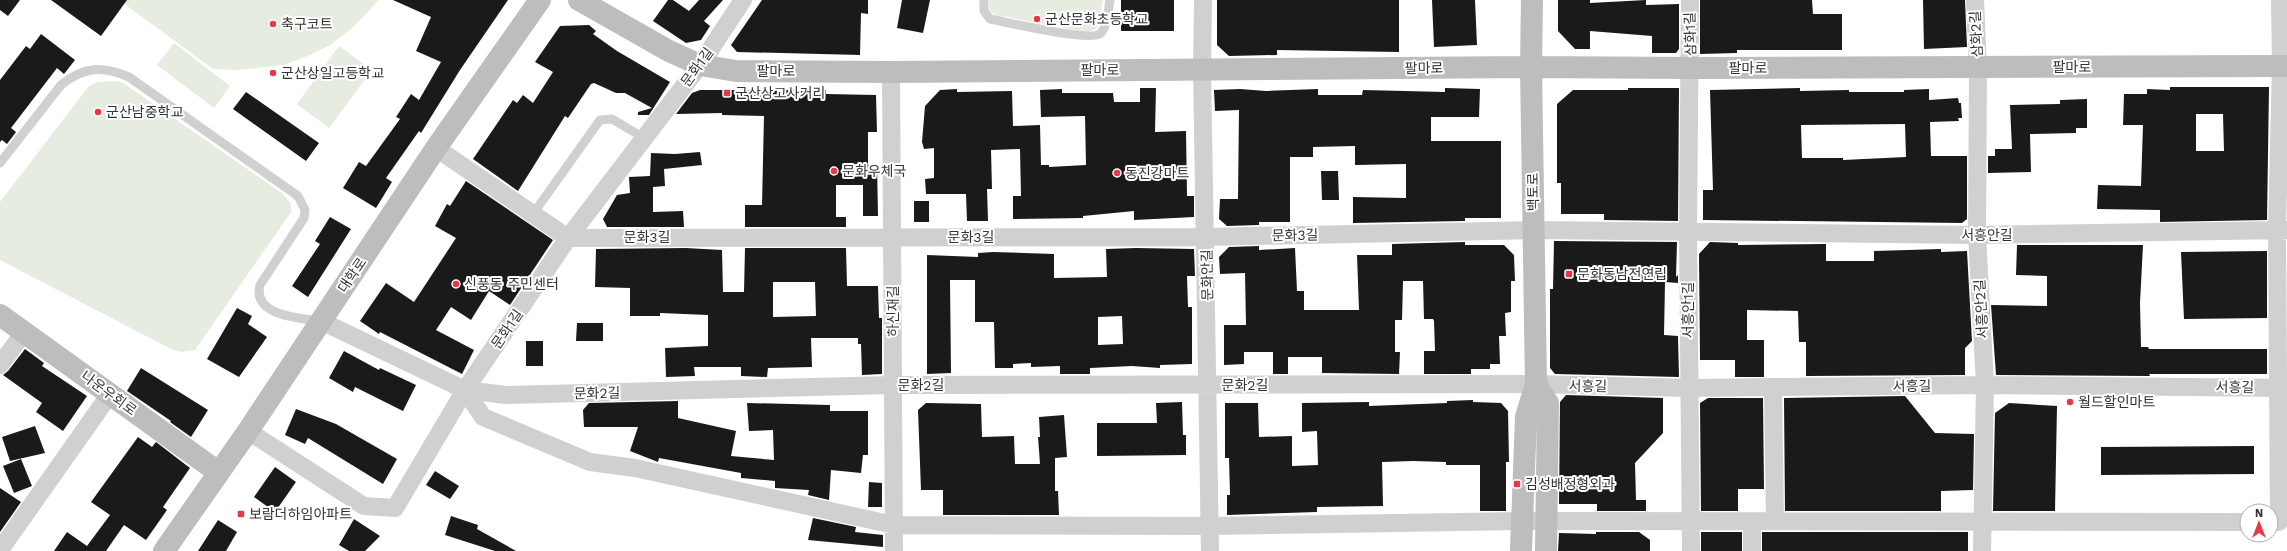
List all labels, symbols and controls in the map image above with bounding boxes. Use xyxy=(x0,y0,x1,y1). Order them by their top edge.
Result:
street label: 삼화2길 xyxy=(1967,10,1985,58)
place label: 군산문화초등학교 xyxy=(1045,11,1148,27)
street label: 삼화1길 xyxy=(1682,12,1698,56)
marker: 군산문화초등학교 xyxy=(1032,14,1042,24)
place label: 축구코트 xyxy=(281,16,333,32)
marker: 축구코트 xyxy=(268,19,278,29)
street label: 문화1길 xyxy=(678,44,716,90)
street label: 팔마로 xyxy=(2053,59,2091,75)
street label: 팔마로 xyxy=(1405,60,1444,76)
street label: 팔마로 xyxy=(1729,60,1767,76)
street label: 팔마로 xyxy=(1081,62,1119,78)
street label: 팔마로 xyxy=(757,63,795,79)
place label: 군산상일고등학교 xyxy=(281,65,384,81)
marker: 군산상일고등학교 xyxy=(268,68,278,78)
place label: 군산상고사거리 xyxy=(735,85,825,101)
marker: 군산상고사거리 xyxy=(722,88,732,98)
place label: 군산남중학교 xyxy=(106,104,183,120)
marker: 군산남중학교 xyxy=(93,107,103,117)
place label: 문화우체국 xyxy=(842,163,907,179)
place label: 동진강마트 xyxy=(1125,165,1190,181)
marker: 문화우체국 xyxy=(829,166,839,176)
marker: 동진강마트 xyxy=(1112,168,1122,178)
street label: 백토로 xyxy=(1525,172,1541,211)
street label: 문화3길 xyxy=(1271,227,1319,243)
street label: 서흥안길 xyxy=(1961,227,2013,243)
street label: 문화3길 xyxy=(624,229,670,245)
street label: 문화3길 xyxy=(948,229,994,245)
street label: 문화안길 xyxy=(1199,249,1215,301)
street label: 대학로 xyxy=(335,254,370,295)
place label: 문화동남전연립 xyxy=(1577,266,1667,282)
marker: 문화동남전연립 xyxy=(1564,269,1574,279)
place label: 신풍동 주민센터 xyxy=(464,276,559,292)
marker: 신풍동 주민센터 xyxy=(451,279,461,289)
street label: 서흥안2길 xyxy=(1971,279,1991,339)
street label: 서흥안1길 xyxy=(1680,282,1696,338)
street label: 하신재길 xyxy=(885,285,901,337)
street label: 문화1길 xyxy=(488,306,526,352)
street label: 나운우회로 xyxy=(78,368,140,418)
street label: 문화2길 xyxy=(898,377,944,393)
street label: 문화2길 xyxy=(1222,377,1268,393)
street label: 서흥길 xyxy=(1569,378,1607,394)
street label: 서흥길 xyxy=(1893,378,1931,394)
street label: 서흥길 xyxy=(2216,379,2254,395)
street label: 문화2길 xyxy=(573,385,621,401)
place label: 월드할인마트 xyxy=(2078,394,2155,410)
marker: 월드할인마트 xyxy=(2065,397,2075,407)
place label: 김성배정형외과 xyxy=(1525,476,1615,492)
marker: 김성배정형외과 xyxy=(1512,479,1522,489)
north arrow xyxy=(2239,503,2279,543)
place label: 보람더하임아파트 xyxy=(249,506,352,522)
text: N xyxy=(2255,507,2263,520)
marker: 보람더하임아파트 xyxy=(236,509,246,519)

